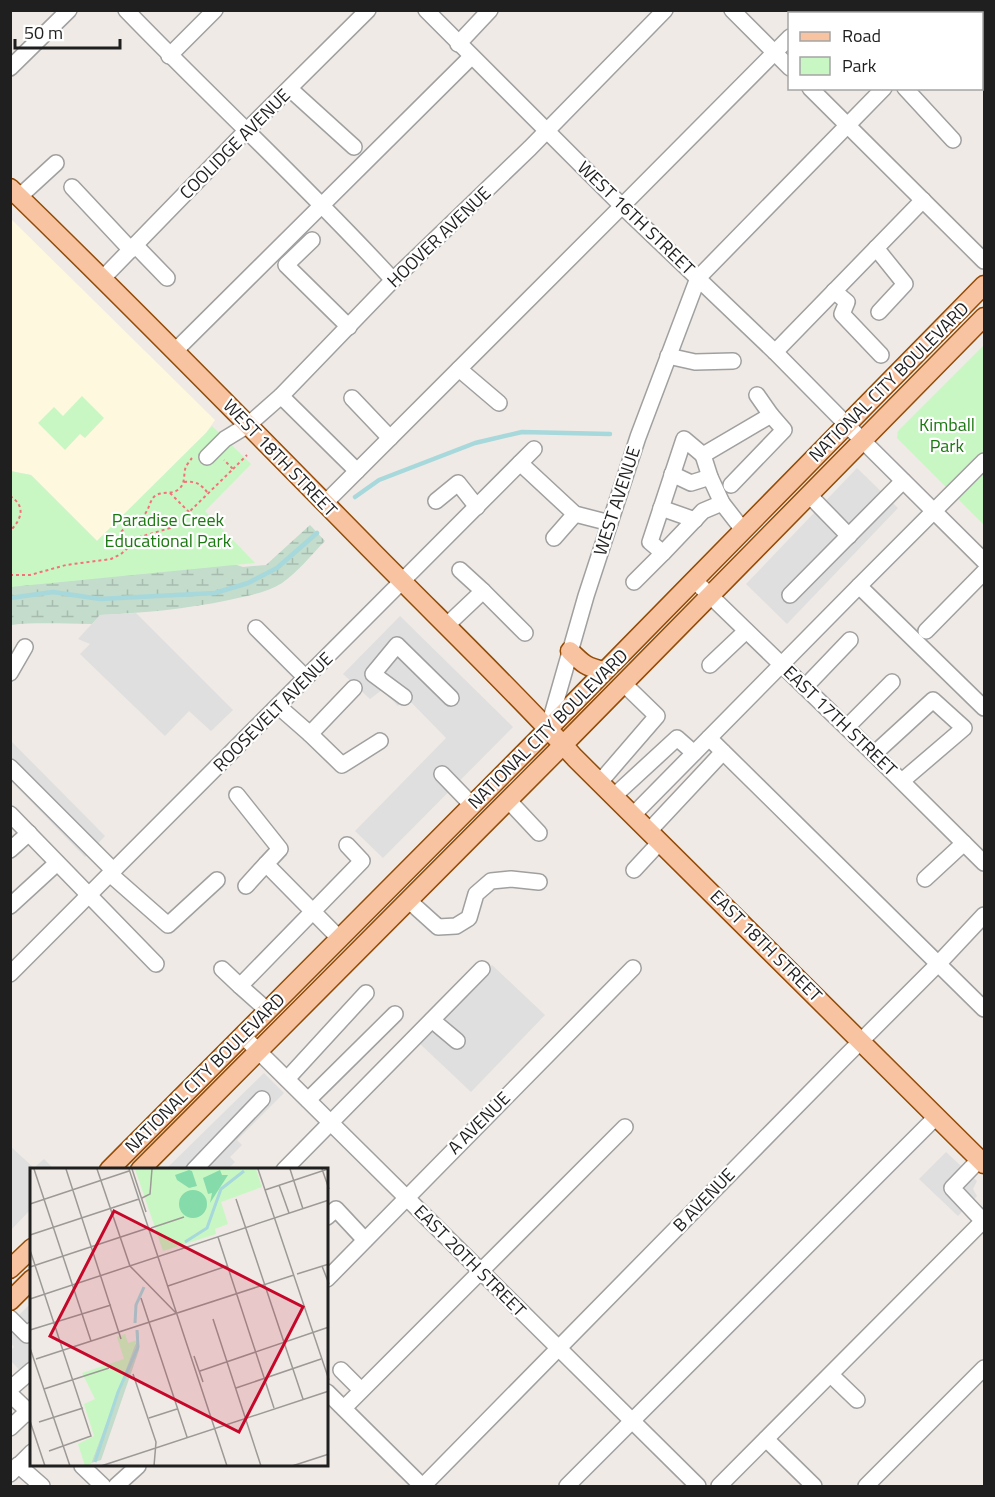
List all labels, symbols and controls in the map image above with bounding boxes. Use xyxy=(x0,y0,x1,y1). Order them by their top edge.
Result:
scale bar xyxy=(15,12,120,50)
legend xyxy=(788,12,983,90)
text: 50 m xyxy=(24,19,63,46)
text: Road xyxy=(842,22,881,49)
text: Park xyxy=(842,52,877,79)
street label: COOLIDGE AVENUE xyxy=(173,82,296,205)
street label: WEST 16TH STREET xyxy=(571,154,702,281)
street label: HOOVER AVENUE xyxy=(381,180,497,293)
street label: NATIONAL CITY BOULEVARD xyxy=(802,295,975,468)
street label: WEST 18TH STREET xyxy=(217,393,344,523)
park label: Kimball Park xyxy=(919,411,975,459)
street label: WEST AVENUE xyxy=(586,443,647,559)
park label: Paradise Creek Educational Park xyxy=(105,506,232,554)
street label: NATIONAL CITY BOULEVARD xyxy=(461,642,634,815)
street label: ROOSEVELT AVENUE xyxy=(207,646,339,778)
street label: EAST 17TH STREET xyxy=(777,659,904,783)
street label: EAST 18TH STREET xyxy=(704,883,829,1008)
street label: NATIONAL CITY BOULEVARD xyxy=(118,986,291,1159)
street label: A AVENUE xyxy=(441,1085,516,1160)
street label: B AVENUE xyxy=(666,1162,741,1238)
inset map xyxy=(30,1168,328,1467)
street label: EAST 20TH STREET xyxy=(408,1198,533,1323)

